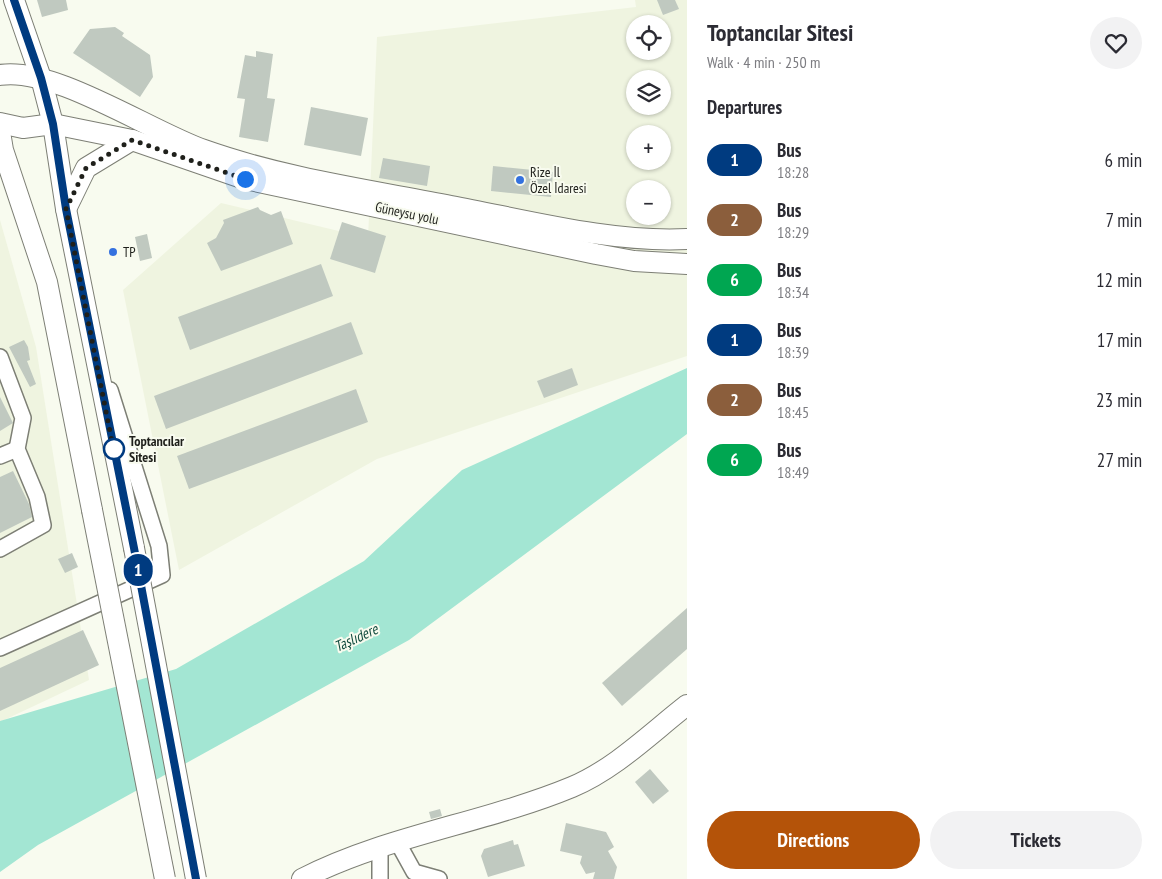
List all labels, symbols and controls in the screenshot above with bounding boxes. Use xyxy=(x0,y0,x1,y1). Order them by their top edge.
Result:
map controls xyxy=(626,15,671,225)
button: locate xyxy=(626,15,671,60)
text: Toptancılar Sitesi xyxy=(707,17,853,48)
button: heart xyxy=(1090,17,1142,69)
text: Walk · 4 min · 250 m xyxy=(707,52,820,72)
button: layers xyxy=(626,70,671,115)
text: Departures xyxy=(707,95,782,119)
button: + xyxy=(626,125,671,170)
text: Bus xyxy=(777,138,801,162)
text: 1 xyxy=(730,148,739,171)
text: 6 min xyxy=(1105,148,1142,172)
text: 18:28 xyxy=(777,162,809,182)
place label: Rize İl Özel İdaresi xyxy=(530,163,587,197)
your location xyxy=(233,167,258,192)
marker: Rize İl Özel İdaresi xyxy=(514,174,526,186)
button: − xyxy=(626,180,671,225)
street label: Güneysu yolu xyxy=(374,198,440,228)
text: Bus xyxy=(777,198,801,222)
text: 2 xyxy=(730,208,739,231)
text: 7 min xyxy=(1105,208,1142,232)
text: 18:29 xyxy=(777,222,809,242)
place label: TP xyxy=(123,243,136,261)
marker: TP xyxy=(107,246,119,258)
text: Bus xyxy=(777,258,801,282)
text: 6 xyxy=(730,268,739,291)
text: 12 min xyxy=(1096,268,1142,292)
text: 18:34 xyxy=(777,282,809,302)
text: Bus xyxy=(777,318,801,342)
text: 1 xyxy=(730,328,739,351)
text: 17 min xyxy=(1097,328,1142,352)
text: 18:39 xyxy=(777,342,809,362)
text: Bus xyxy=(777,378,801,402)
text: 2 xyxy=(730,388,739,411)
text: 23 min xyxy=(1096,388,1142,412)
text: 18:45 xyxy=(777,402,809,422)
place label: Toptancılar Sitesi xyxy=(129,432,185,466)
marker: Toptancılar Sitesi xyxy=(103,438,125,460)
text: Bus xyxy=(777,438,801,462)
text: 6 xyxy=(730,448,739,471)
text: 27 min xyxy=(1097,448,1142,472)
text: 18:49 xyxy=(777,462,809,482)
line badge: 1 xyxy=(122,554,154,586)
text: 1 xyxy=(134,558,142,581)
water label: Taşlıdere xyxy=(331,619,381,656)
button: Directions xyxy=(707,811,920,869)
button: Tickets xyxy=(930,811,1142,869)

